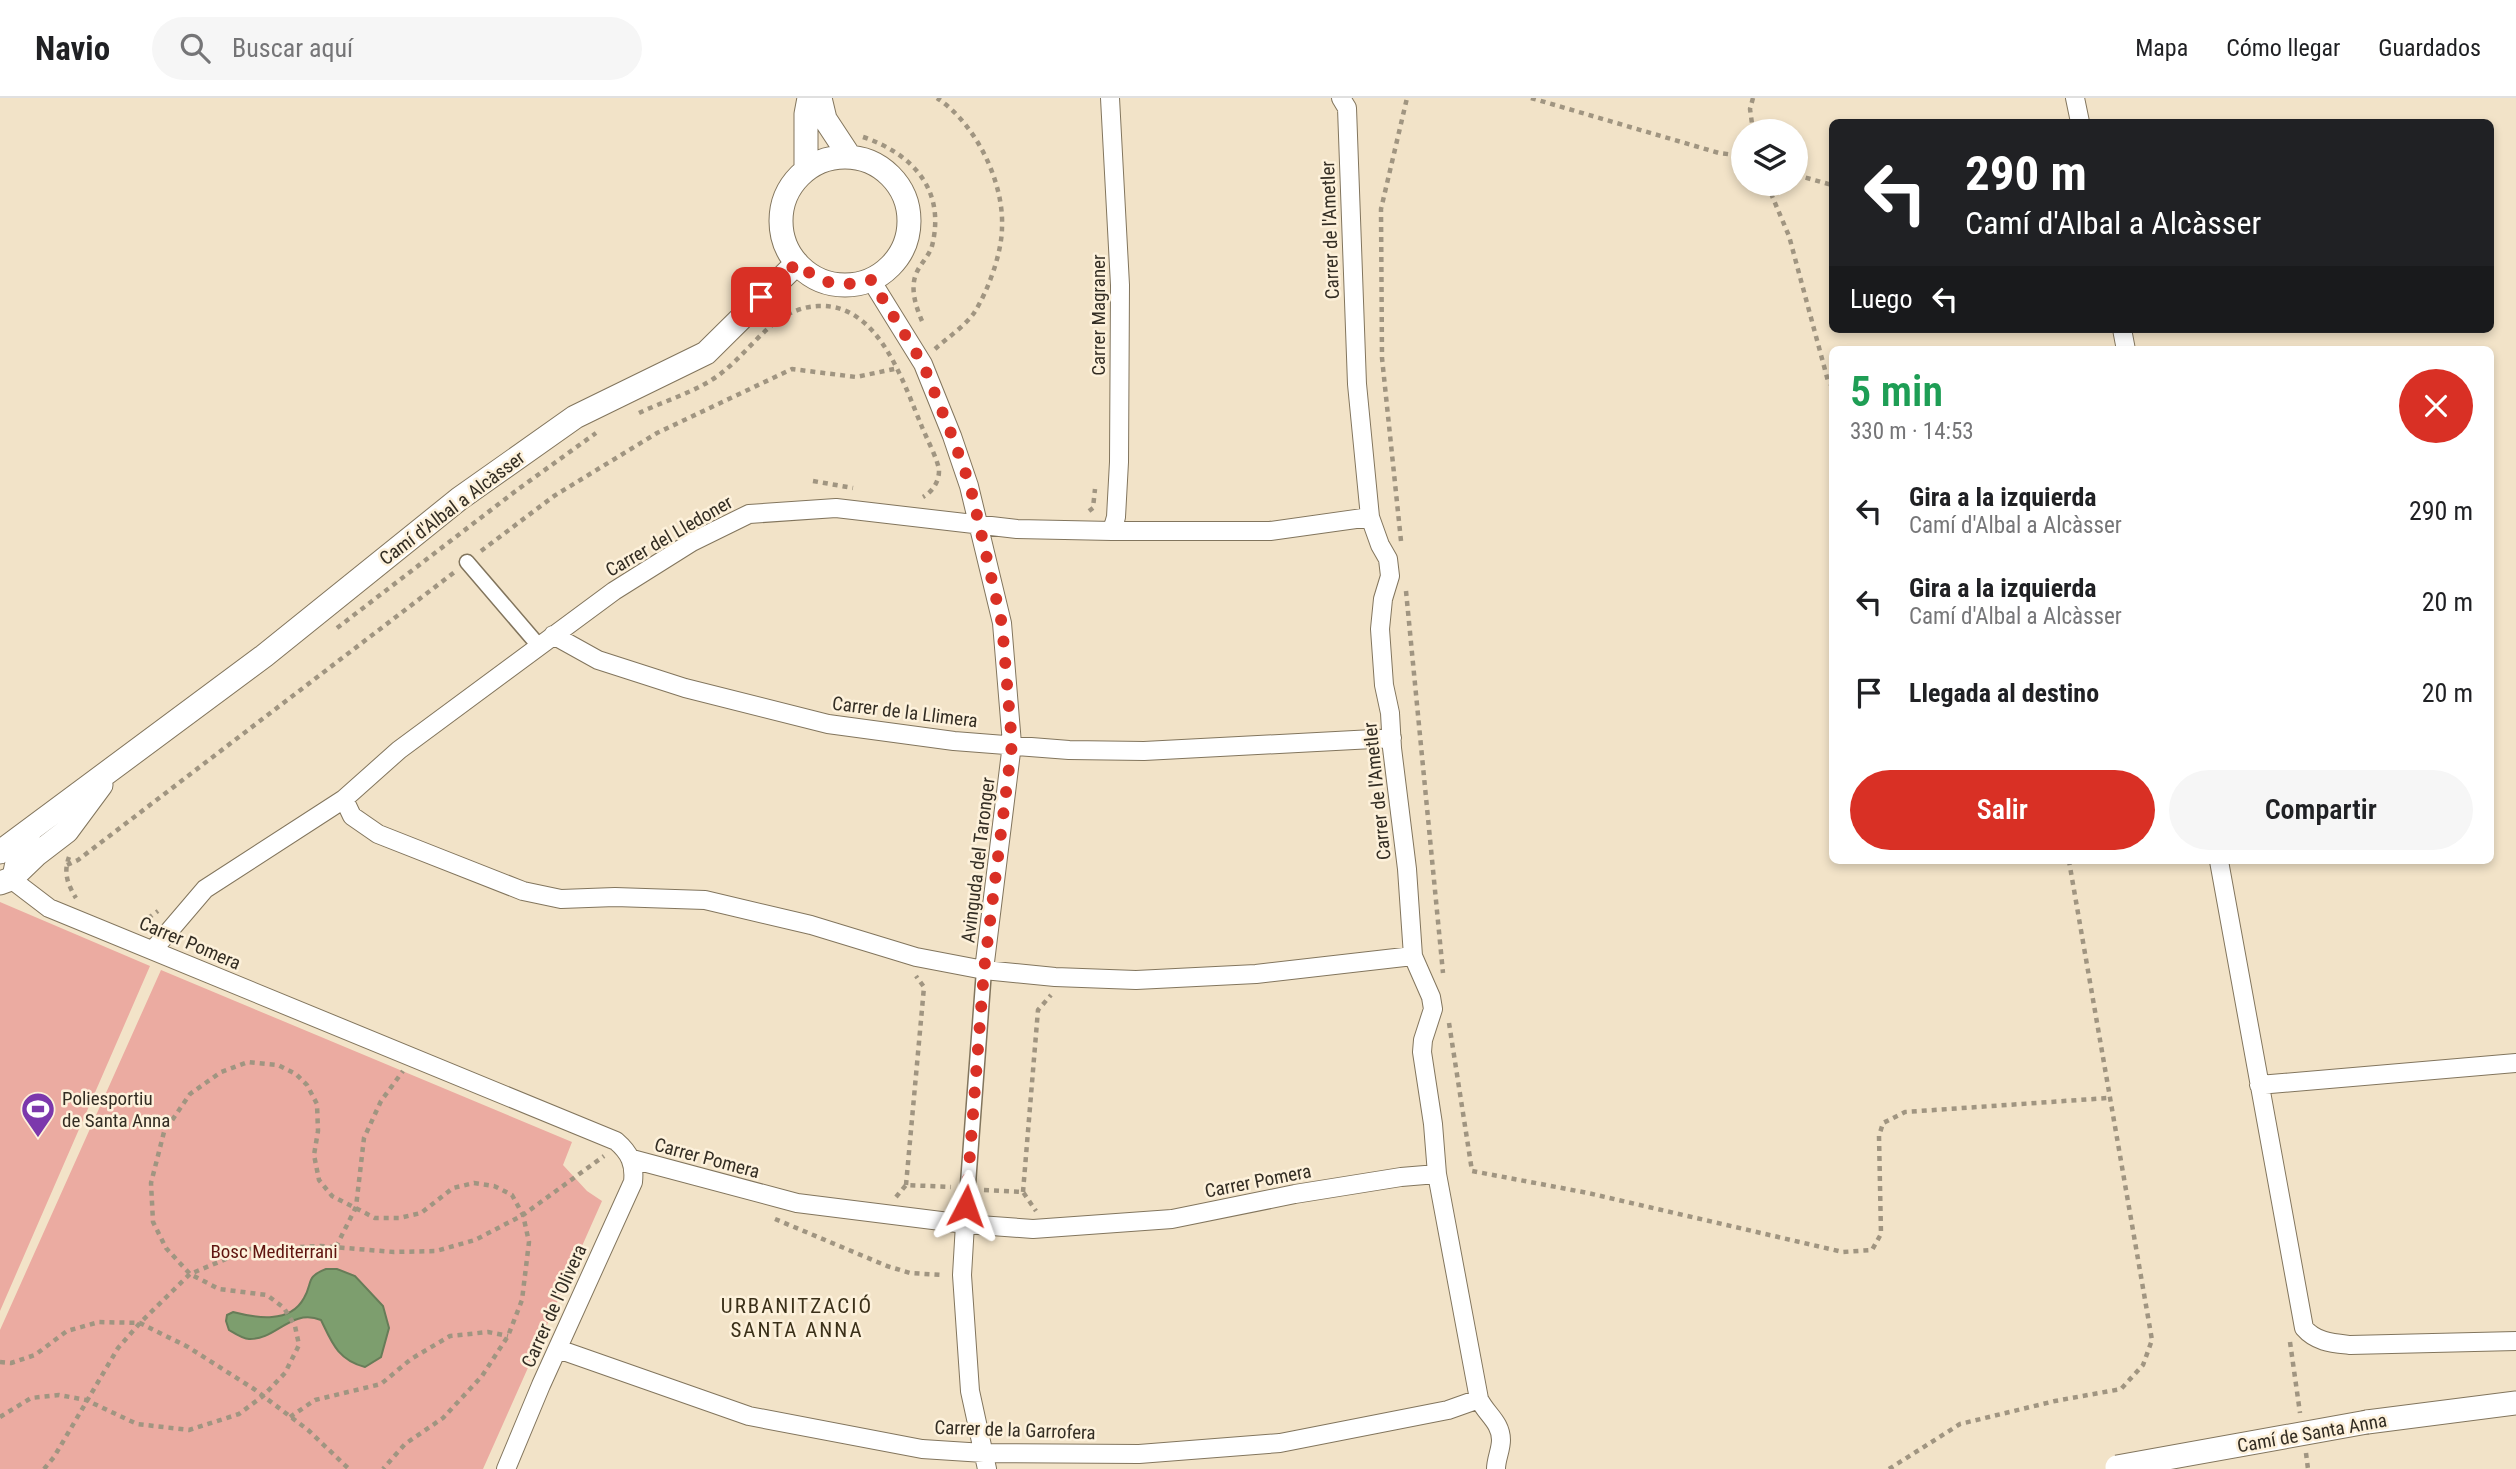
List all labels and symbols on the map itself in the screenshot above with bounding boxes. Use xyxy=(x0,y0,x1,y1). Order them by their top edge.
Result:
street label: Carrer de l'Ametler xyxy=(1316,160,1344,300)
street label: Carrer Magraner xyxy=(1087,254,1110,376)
pin xyxy=(731,267,791,327)
street label: Camí d'Albal a Alcàsser xyxy=(375,446,529,570)
street label: Carrer del Lledoner xyxy=(602,490,737,582)
street label: Carrer de la Llimera xyxy=(831,692,979,732)
street label: Carrer de l'Ametler xyxy=(1358,721,1396,861)
street label: Avinguda del Taronger xyxy=(956,776,1000,944)
street label: Carrer Pomera xyxy=(136,911,244,975)
place label: Poliesportiu de Santa Anna xyxy=(62,1087,170,1132)
sports icon: Poliesportiu de Santa Anna xyxy=(19,1090,57,1139)
street label: Carrer Pomera xyxy=(652,1133,762,1183)
street label: Carrer Pomera xyxy=(1203,1159,1313,1203)
position arrow xyxy=(929,1169,1003,1243)
park label: Bosc Mediterrani xyxy=(210,1240,338,1263)
street label: Carrer de l'Olivera xyxy=(517,1241,591,1371)
district label: URBANITZACIÓ SANTA ANNA xyxy=(721,1294,873,1342)
street label: Camí de Santa Anna xyxy=(2235,1409,2389,1457)
street label: Carrer de la Garrofera xyxy=(934,1416,1096,1444)

